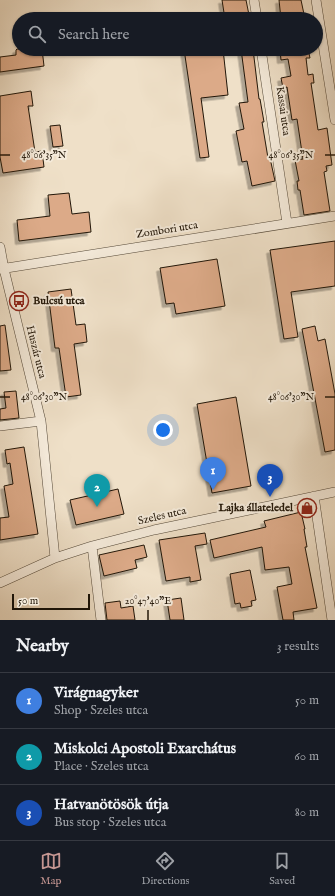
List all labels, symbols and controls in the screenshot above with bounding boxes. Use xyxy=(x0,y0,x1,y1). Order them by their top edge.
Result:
search box xyxy=(12,12,323,56)
icon: search xyxy=(26,23,48,45)
text: Search here xyxy=(58,25,129,44)
street label: Kassai utca xyxy=(273,86,293,137)
text: 48°06'35"N xyxy=(22,149,67,162)
text: 48°06'35"N xyxy=(269,149,314,162)
street label: Zombori utca xyxy=(135,218,199,242)
bus stop icon: Bulcsú utca xyxy=(8,290,30,312)
place label: Bulcsú utca xyxy=(33,294,85,308)
street label: Huszár utca xyxy=(23,324,49,380)
text: 48°06'30"N xyxy=(21,391,67,404)
text: 48°06'30"N xyxy=(268,391,314,404)
your location xyxy=(153,420,173,440)
pin: 1 xyxy=(200,457,226,490)
pin: 3 xyxy=(257,464,283,497)
pin: 2 xyxy=(84,474,110,507)
shop icon: Lajka állateledel xyxy=(296,497,318,519)
place label: Lajka állateledel xyxy=(217,501,294,515)
street label: Szeles utca xyxy=(137,504,188,528)
scale bar xyxy=(12,592,90,611)
text: 50 m xyxy=(18,594,38,608)
text: 20°47'40"E xyxy=(125,595,171,608)
text: Nearby xyxy=(16,636,69,657)
text: 3 results xyxy=(277,638,319,655)
text: Virágnagyker xyxy=(54,683,139,702)
text: 1 xyxy=(27,692,31,709)
text: 50 m xyxy=(295,692,319,709)
text: Shop · Szeles utca xyxy=(54,702,148,719)
text: Miskolci Apostoli Exarchátus xyxy=(54,739,236,758)
text: 2 xyxy=(26,748,32,765)
text: 60 m xyxy=(294,748,319,765)
text: Place · Szeles utca xyxy=(54,758,149,775)
text: Hatvanötösök útja xyxy=(54,795,168,814)
text: 3 xyxy=(27,804,31,821)
text: 80 m xyxy=(295,804,319,821)
text: Bus stop · Szeles utca xyxy=(54,814,166,831)
tab: Map xyxy=(40,850,62,888)
tab: Directions xyxy=(142,850,189,888)
tab: Saved xyxy=(269,850,295,888)

